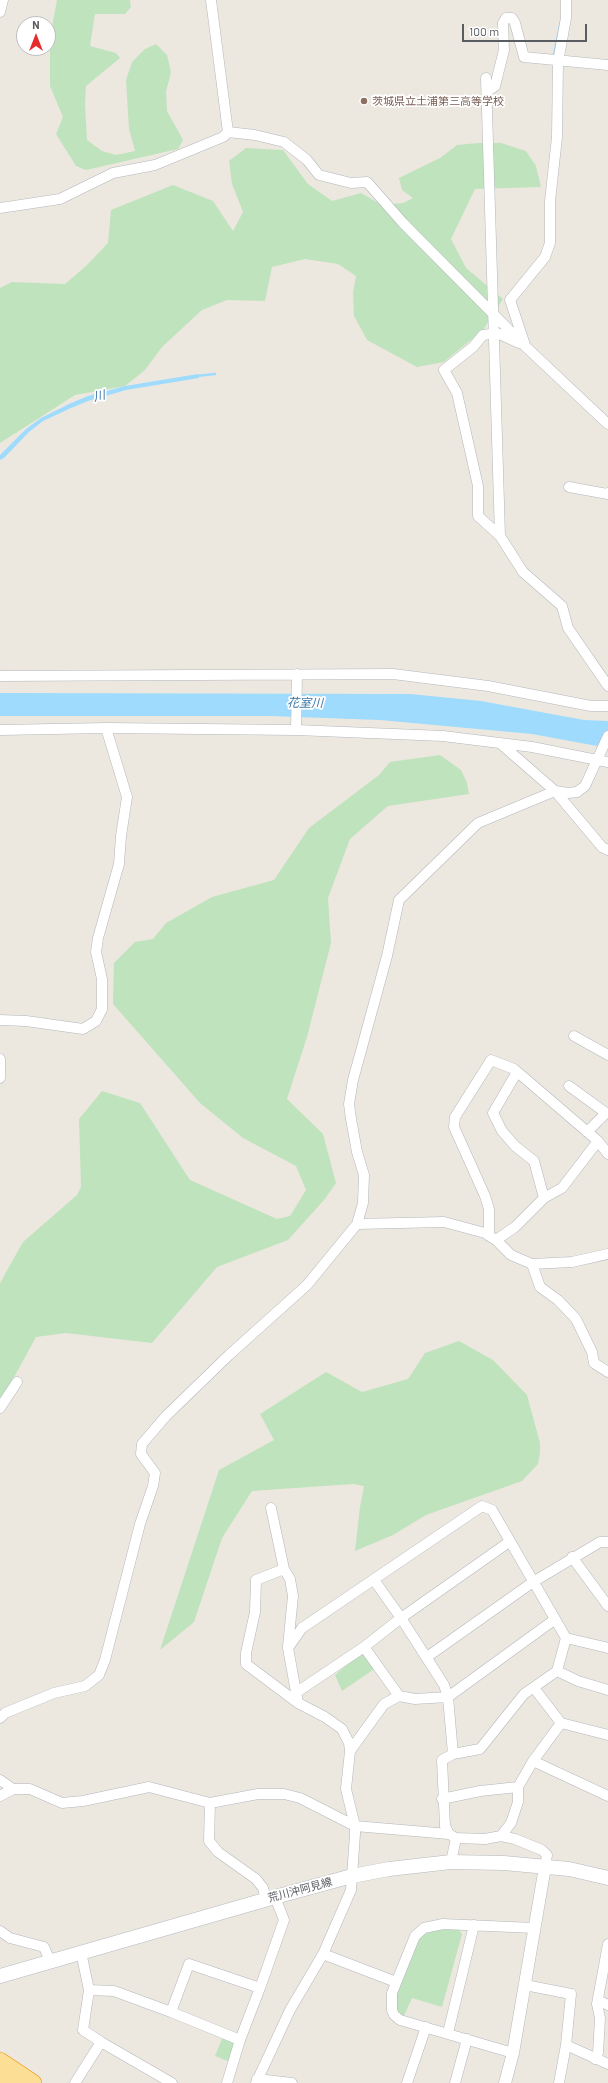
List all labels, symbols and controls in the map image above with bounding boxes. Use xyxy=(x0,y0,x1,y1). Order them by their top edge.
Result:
north arrow xyxy=(16,16,56,56)
scale bar xyxy=(464,16,589,42)
text: N xyxy=(32,18,40,31)
text: 100 m xyxy=(469,24,499,38)
place label: 茨城県立土浦第三高等学校 xyxy=(372,94,504,108)
marker: 茨城県立土浦第三高等学校 xyxy=(359,96,369,106)
water label: 川 xyxy=(91,388,107,404)
water label: 花室川 xyxy=(287,695,323,711)
street label: 荒川沖阿見線 xyxy=(266,1875,334,1905)

